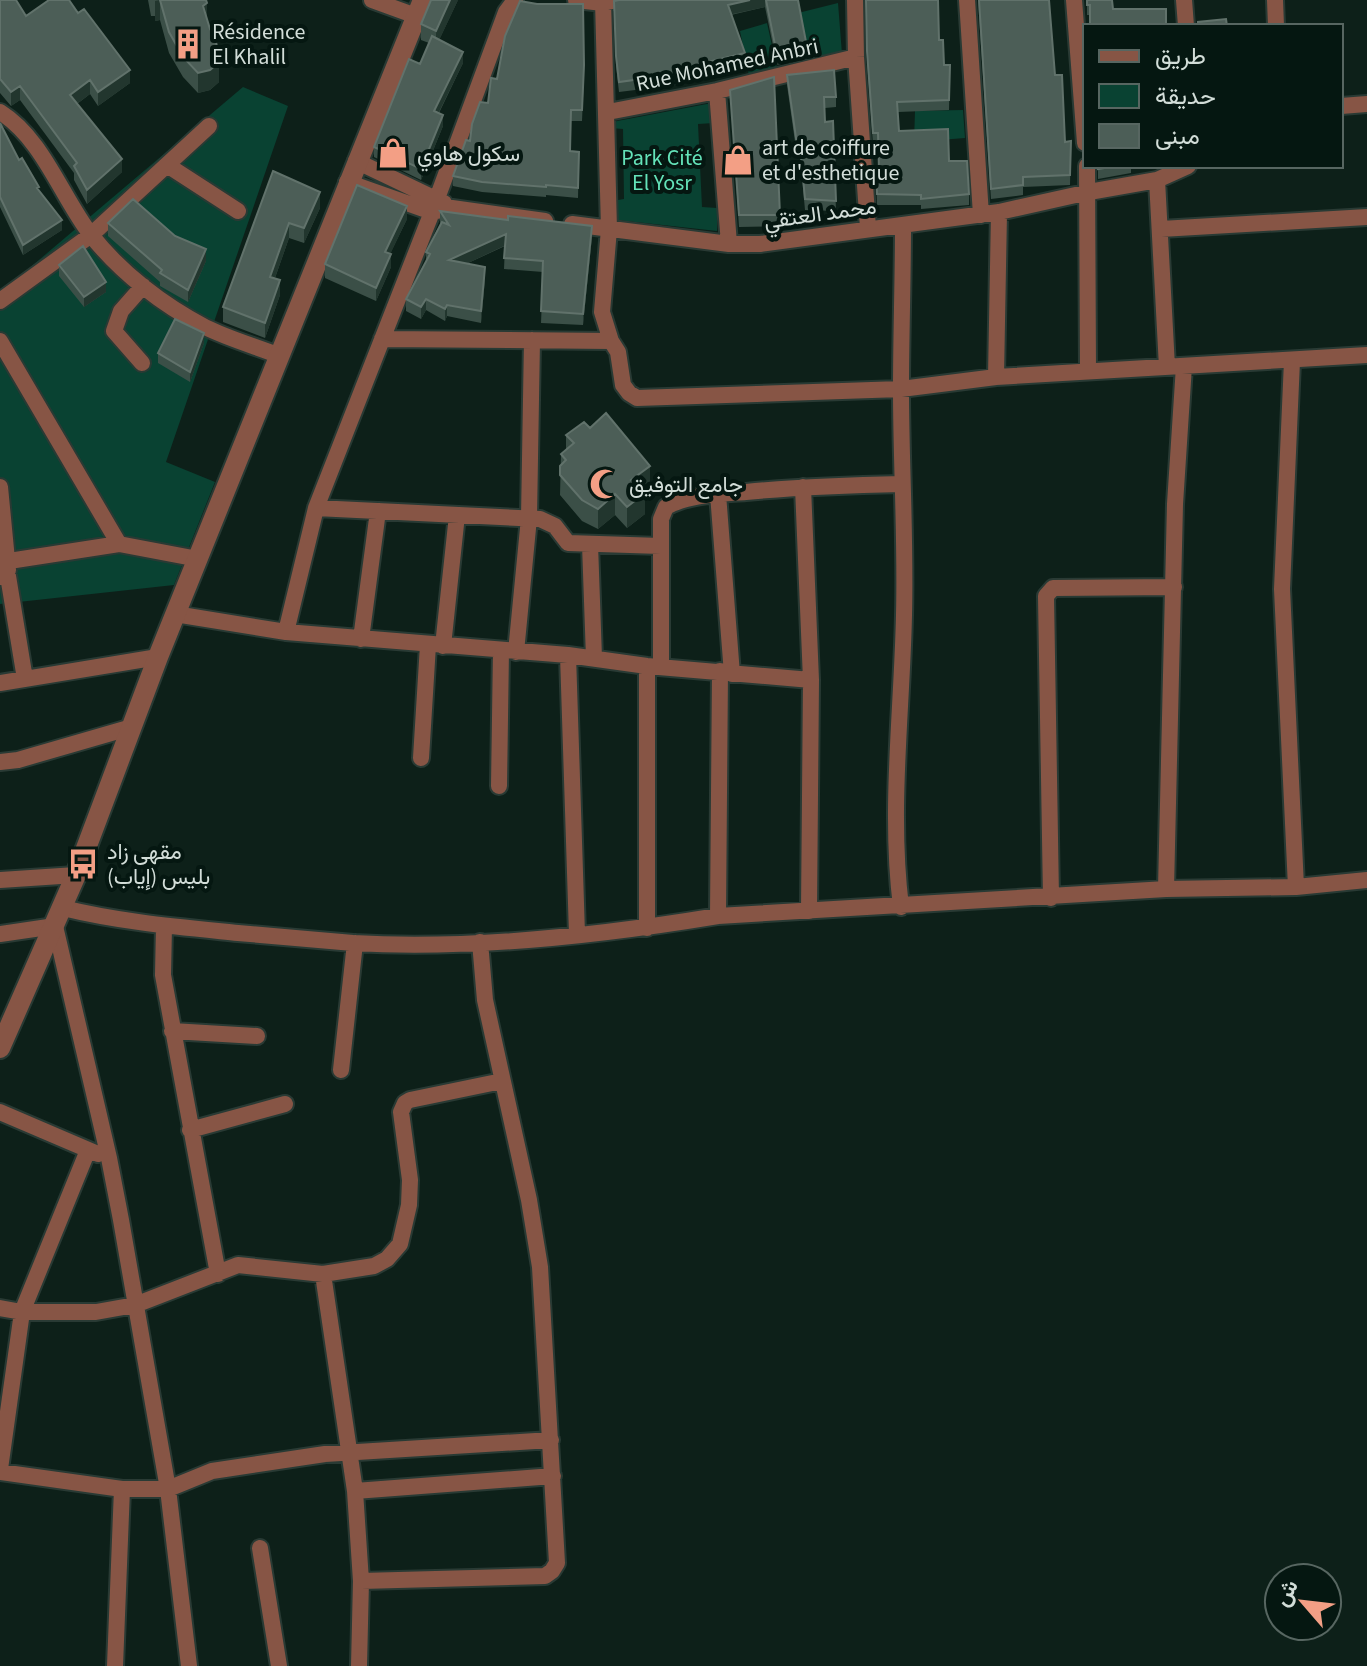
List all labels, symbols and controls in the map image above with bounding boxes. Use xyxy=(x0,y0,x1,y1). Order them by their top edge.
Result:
place label: Résidence El Khalil xyxy=(212,16,306,73)
legend xyxy=(1083,24,1343,168)
building icon: Résidence El Khalil xyxy=(171,27,205,61)
street label: Rue Mohamed Anbri xyxy=(633,30,821,100)
text: طريق xyxy=(1155,39,1206,74)
text: حديقة xyxy=(1155,79,1216,114)
text: مبنى xyxy=(1155,119,1200,154)
place label: art de coiffure et d'esthetique xyxy=(762,132,899,189)
shop icon: سكول هاوي xyxy=(376,136,410,170)
place label: سكول هاوي xyxy=(417,138,520,172)
park label: Park Cité El Yosr xyxy=(621,142,703,199)
shop icon: art de coiffure et d'esthetique xyxy=(721,143,755,177)
street label: محمد العتقي xyxy=(762,190,879,240)
mosque icon: جامع التوفيق xyxy=(588,467,622,501)
place label: جامع التوفيق xyxy=(629,469,743,501)
place label: مقهى زاد بليس (إياب) xyxy=(107,836,210,893)
bus stop icon: مقهى زاد بليس (إياب) xyxy=(66,847,100,881)
north arrow xyxy=(1263,1562,1343,1642)
text: ش xyxy=(1266,1574,1307,1612)

